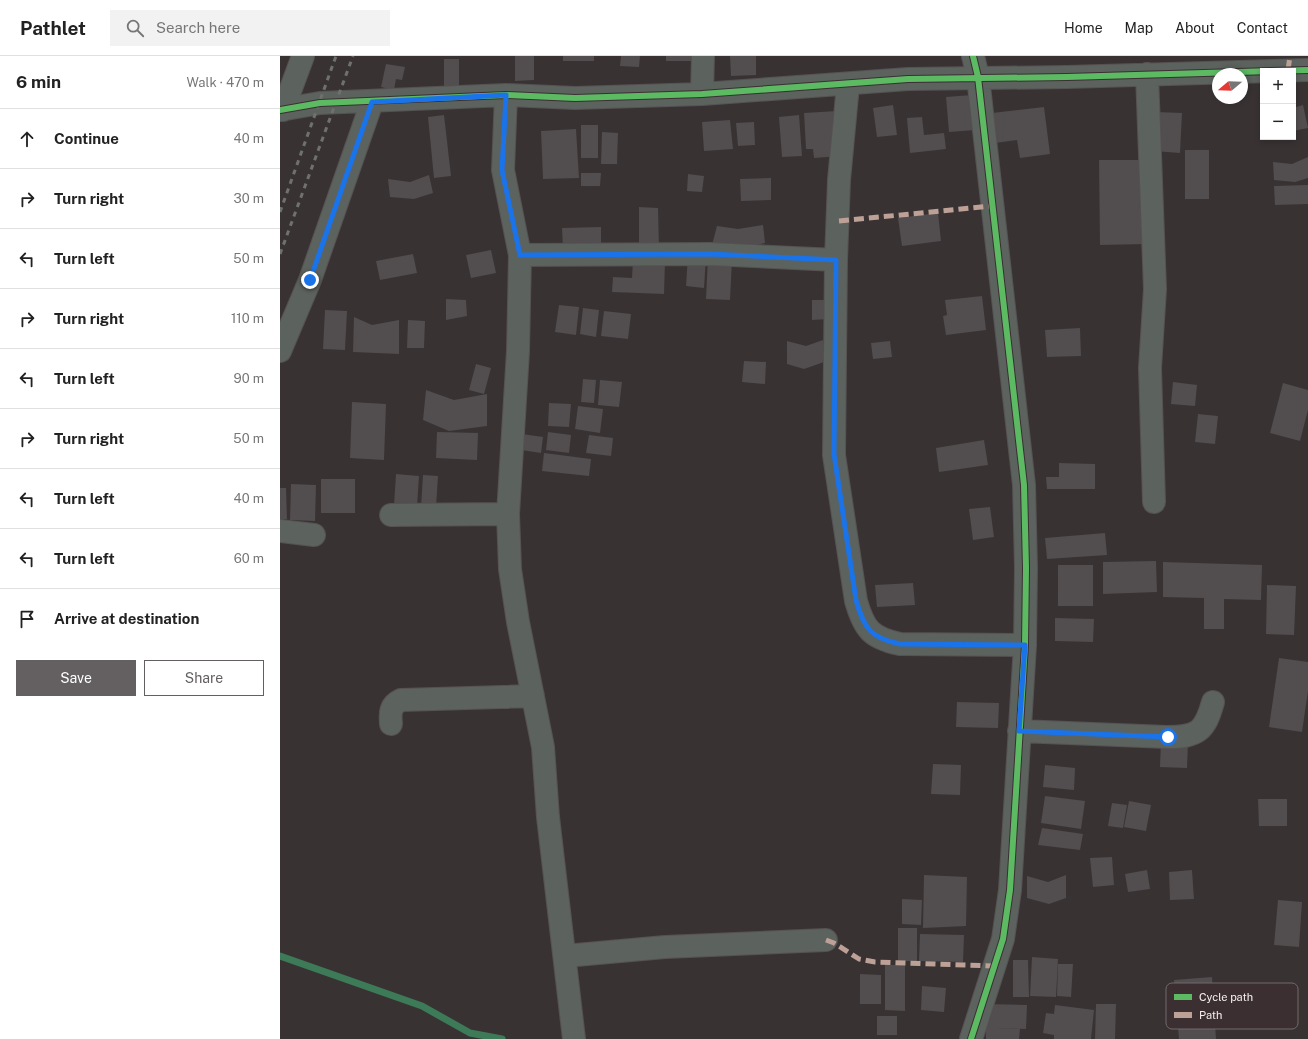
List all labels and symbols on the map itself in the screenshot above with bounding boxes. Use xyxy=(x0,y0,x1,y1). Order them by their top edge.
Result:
north arrow xyxy=(1212,68,1248,104)
route end xyxy=(301,271,319,289)
route start xyxy=(1159,728,1177,746)
legend xyxy=(1166,983,1298,1029)
text: Cycle path xyxy=(1199,991,1253,1003)
text: Path xyxy=(1199,1009,1222,1021)

